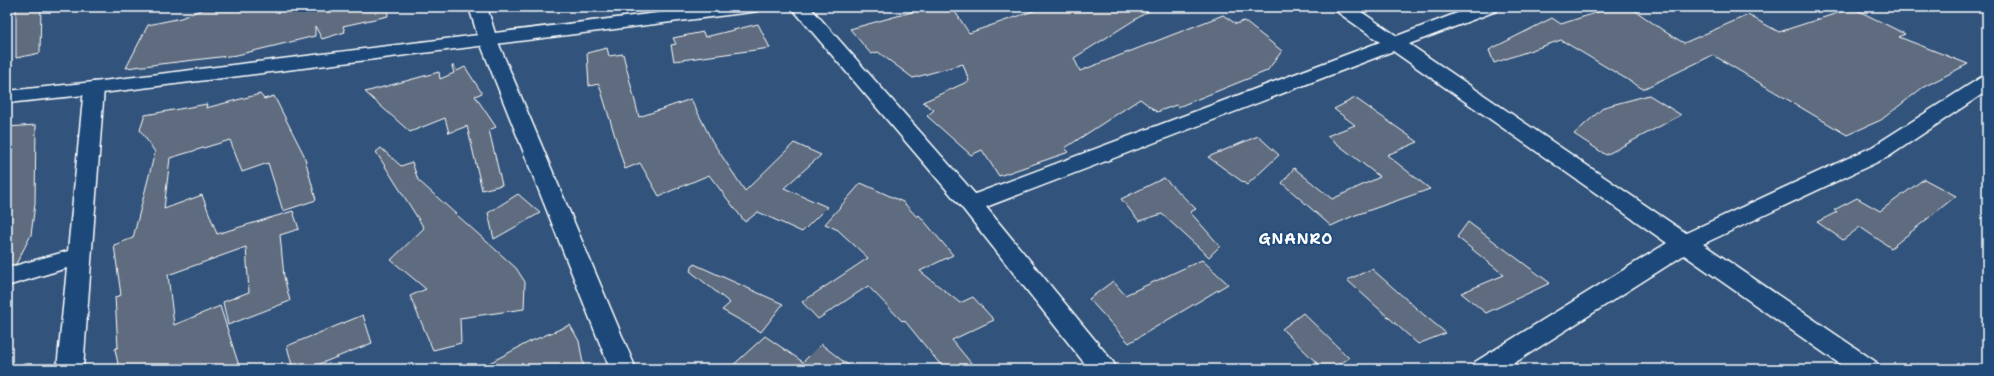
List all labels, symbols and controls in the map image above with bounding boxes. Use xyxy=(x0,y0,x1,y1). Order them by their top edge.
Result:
district label: GNANRO xyxy=(1259,229,1333,249)

